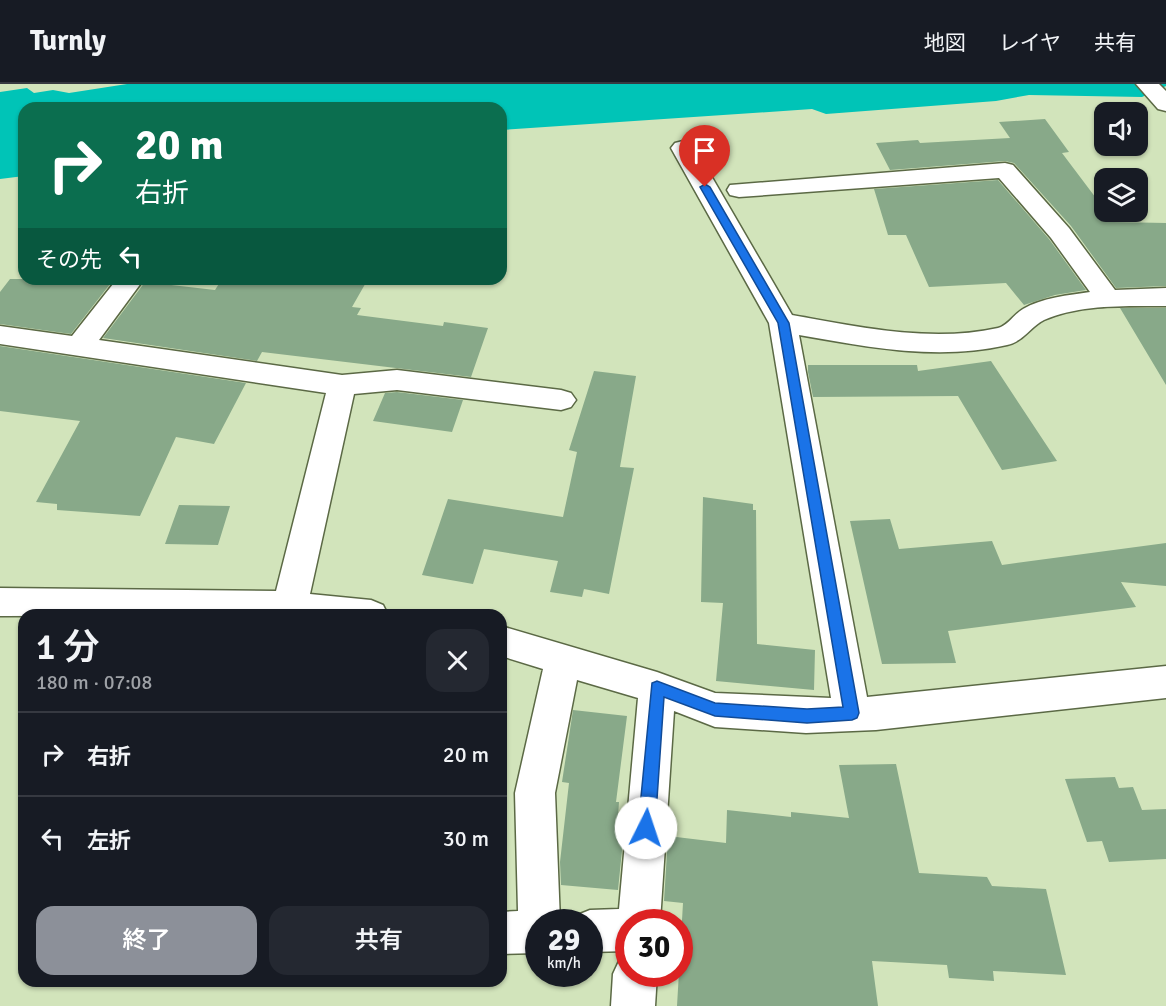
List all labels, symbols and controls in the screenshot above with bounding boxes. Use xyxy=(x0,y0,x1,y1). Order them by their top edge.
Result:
text: Turnly xyxy=(30,24,106,58)
text: 地図 xyxy=(924,30,966,56)
text: レイヤ xyxy=(999,30,1061,56)
text: 共有 xyxy=(1094,30,1136,56)
map controls xyxy=(1094,102,1148,222)
button: sound xyxy=(1094,102,1148,156)
text: 20 m xyxy=(135,120,224,171)
pin xyxy=(679,125,730,187)
icon: right xyxy=(36,126,114,204)
icon: arrive xyxy=(688,134,721,167)
button: layers xyxy=(1094,168,1148,222)
text: 右折 xyxy=(135,177,189,210)
icon: left xyxy=(114,240,147,273)
text: その先 xyxy=(36,246,102,273)
text: 1 分 xyxy=(36,625,99,670)
button: close xyxy=(426,629,489,692)
text: 180 m · 07:08 xyxy=(36,670,152,695)
icon: right xyxy=(36,738,69,771)
text: 20 m xyxy=(443,741,489,768)
text: 右折 xyxy=(87,743,131,770)
position arrow xyxy=(614,796,678,860)
icon: left xyxy=(36,822,69,855)
text: 30 m xyxy=(443,825,489,852)
text: 左折 xyxy=(87,827,131,854)
button: 終了 xyxy=(36,906,257,975)
button: 共有 xyxy=(269,906,489,975)
speed limit sign: 30 xyxy=(615,909,693,987)
text: 29 xyxy=(548,922,580,959)
text: km/h xyxy=(547,954,581,972)

